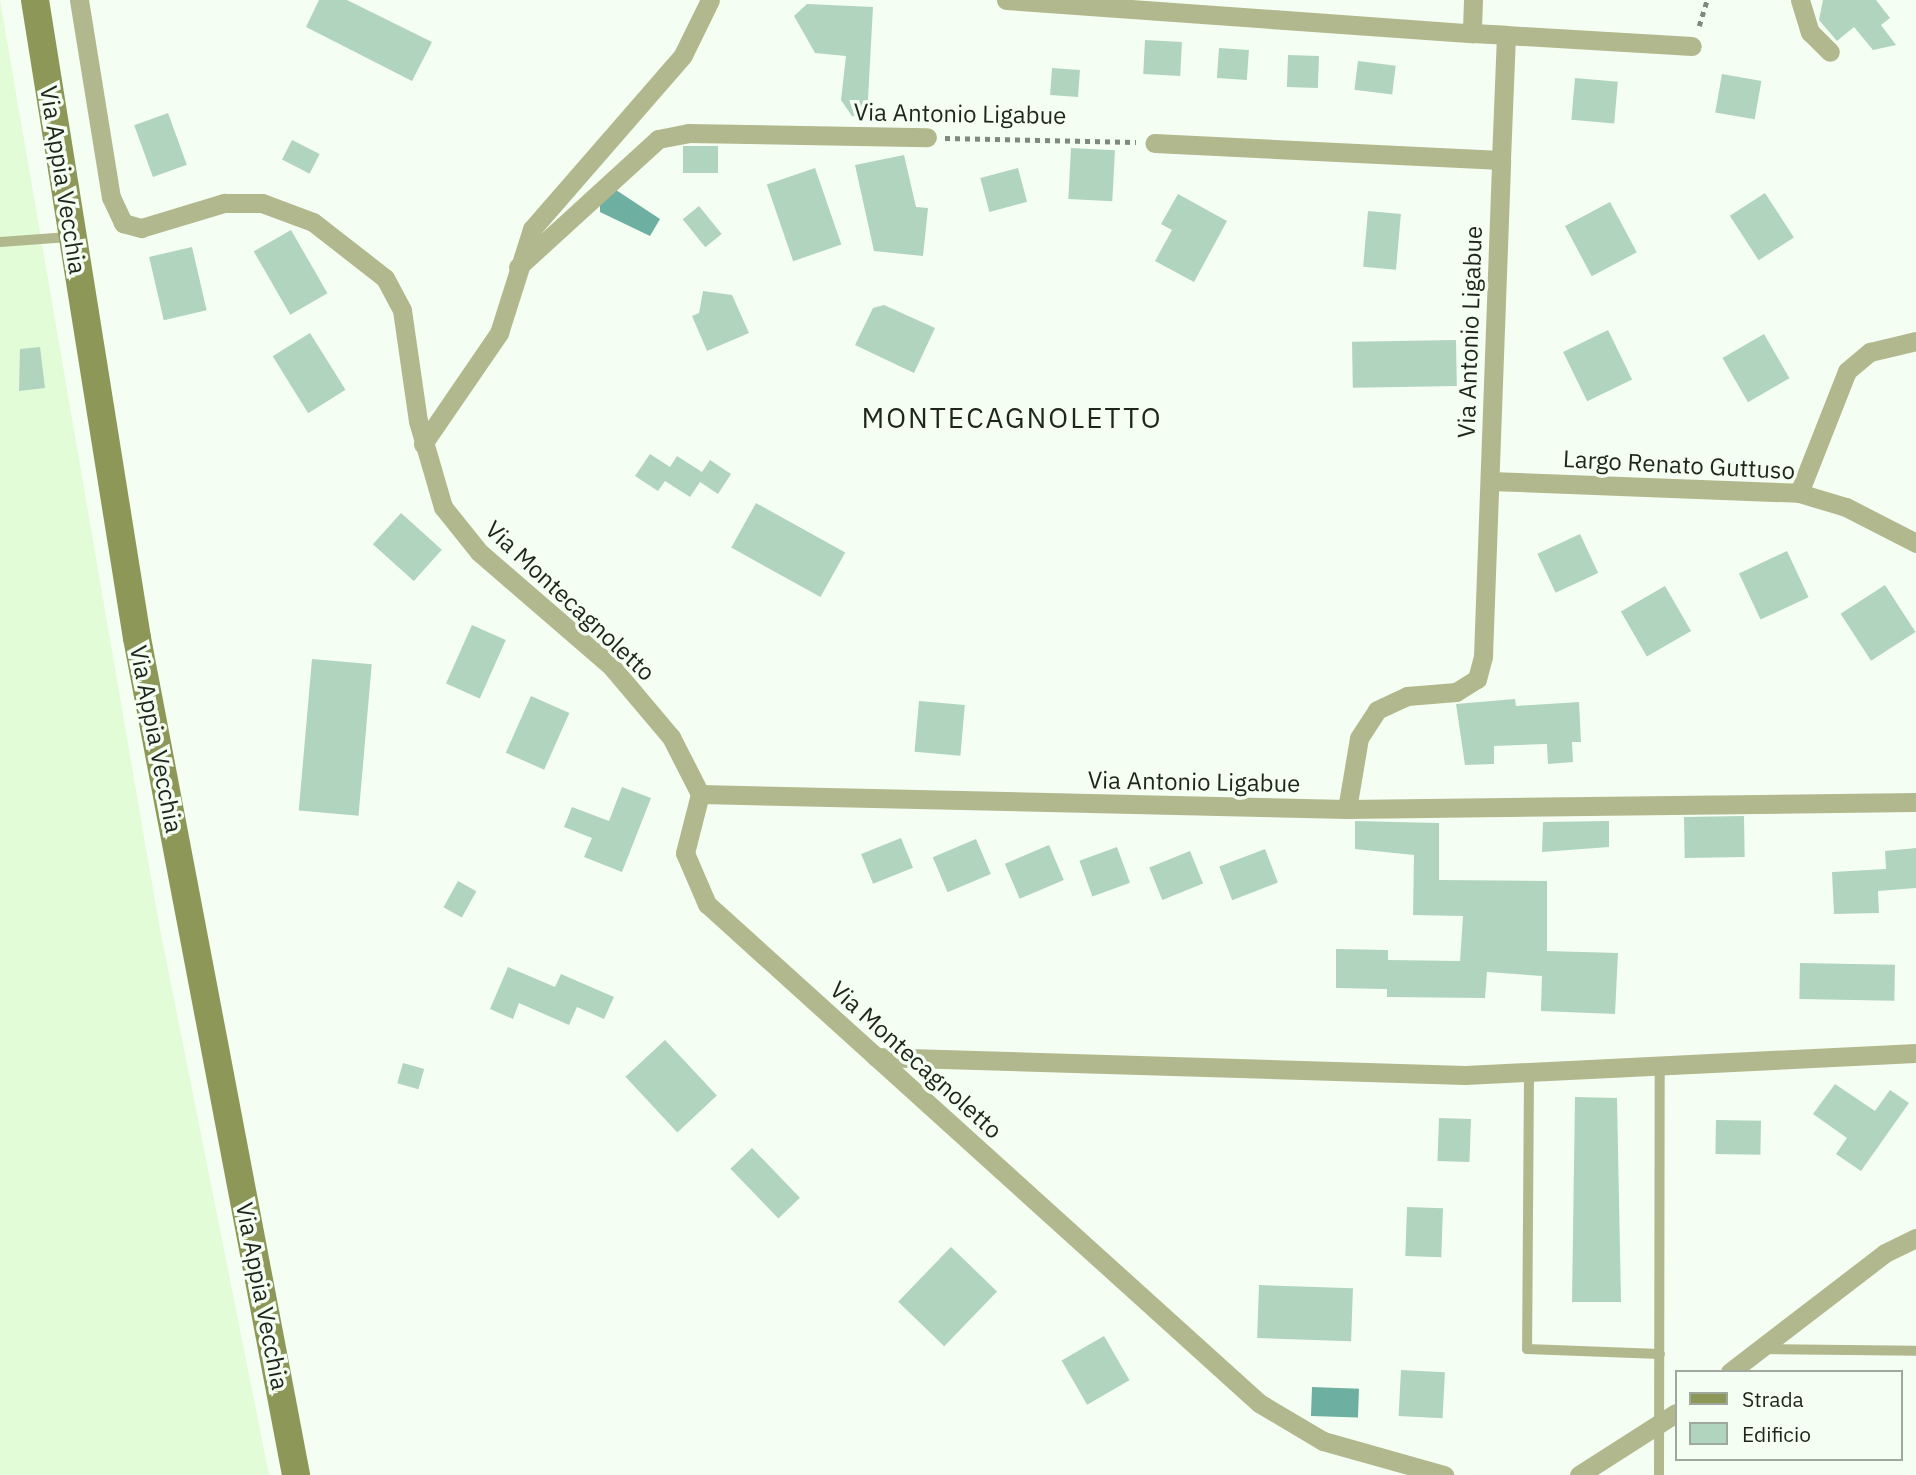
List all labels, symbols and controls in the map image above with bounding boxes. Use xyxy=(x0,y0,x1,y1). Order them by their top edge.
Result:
street label: Via Appia Vecchia xyxy=(34,84,92,276)
street label: Via Antonio Ligabue xyxy=(853,98,1067,130)
street label: Via Antonio Ligabue xyxy=(1452,225,1488,439)
district label: MONTECAGNOLETTO xyxy=(863,401,1161,435)
street label: Largo Renato Guttuso xyxy=(1562,445,1796,485)
street label: Via Montecagnoletto xyxy=(479,515,661,687)
street label: Via Appia Vecchia xyxy=(124,643,188,835)
street label: Via Antonio Ligabue xyxy=(1087,766,1301,798)
street label: Via Montecagnoletto xyxy=(824,975,1008,1145)
street label: Via Appia Vecchia xyxy=(230,1200,294,1392)
legend xyxy=(1674,1370,1902,1461)
text: Strada xyxy=(1742,1385,1804,1413)
text: Edificio xyxy=(1742,1420,1811,1448)

